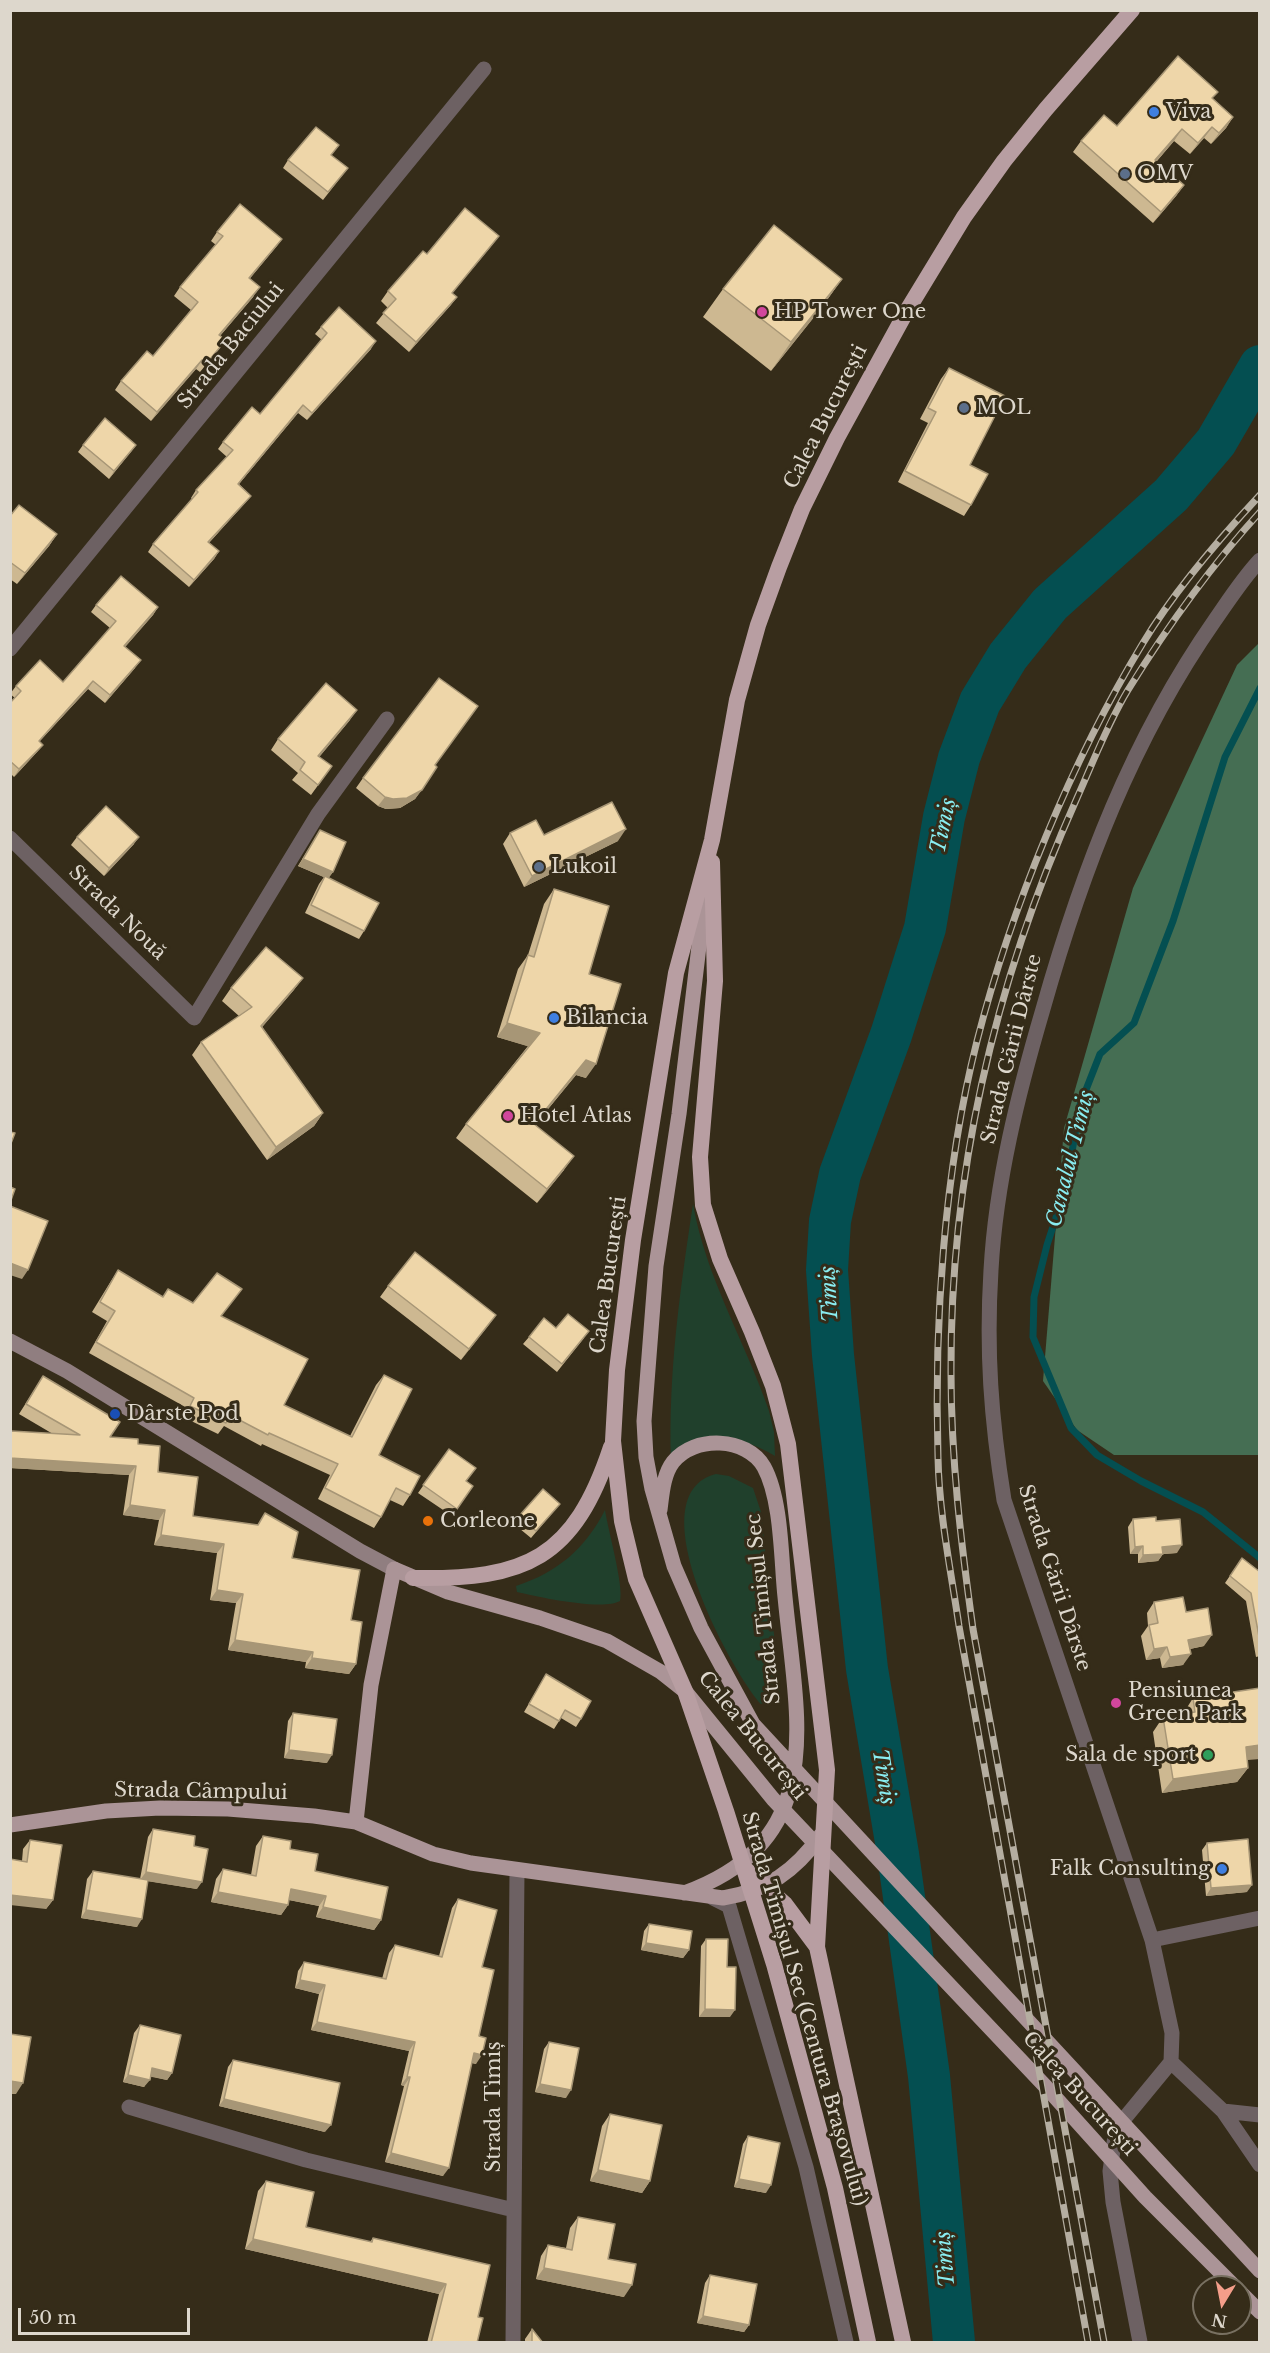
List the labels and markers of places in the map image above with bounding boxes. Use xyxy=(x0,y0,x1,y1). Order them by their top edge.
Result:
place label: Viva xyxy=(1166,100,1211,124)
marker: Viva xyxy=(1147,105,1161,119)
place label: OMV xyxy=(1137,162,1193,186)
marker: OMV xyxy=(1118,167,1132,181)
place label: HP Tower One xyxy=(774,300,926,324)
marker: HP Tower One xyxy=(755,305,769,319)
place label: MOL xyxy=(976,396,1031,420)
marker: MOL xyxy=(957,401,971,415)
place label: Lukoil xyxy=(551,855,617,879)
marker: Lukoil xyxy=(532,860,546,874)
place label: Bilancia xyxy=(566,1006,648,1030)
marker: Bilancia xyxy=(547,1011,561,1025)
place label: Hotel Atlas xyxy=(520,1104,632,1128)
marker: Hotel Atlas xyxy=(501,1109,515,1123)
place label: Dârste Pod xyxy=(127,1402,239,1426)
marker: Dârste Pod xyxy=(108,1407,122,1421)
place label: Corleone xyxy=(440,1509,535,1533)
marker: Corleone xyxy=(421,1514,435,1528)
place label: Pensiunea Green Park xyxy=(1128,1679,1244,1726)
marker: Pensiunea Green Park xyxy=(1109,1696,1123,1710)
place label: Sala de sport xyxy=(1065,1743,1196,1767)
marker: Sala de sport xyxy=(1201,1748,1215,1762)
place label: Falk Consulting xyxy=(1050,1857,1210,1881)
marker: Falk Consulting xyxy=(1215,1862,1229,1876)

